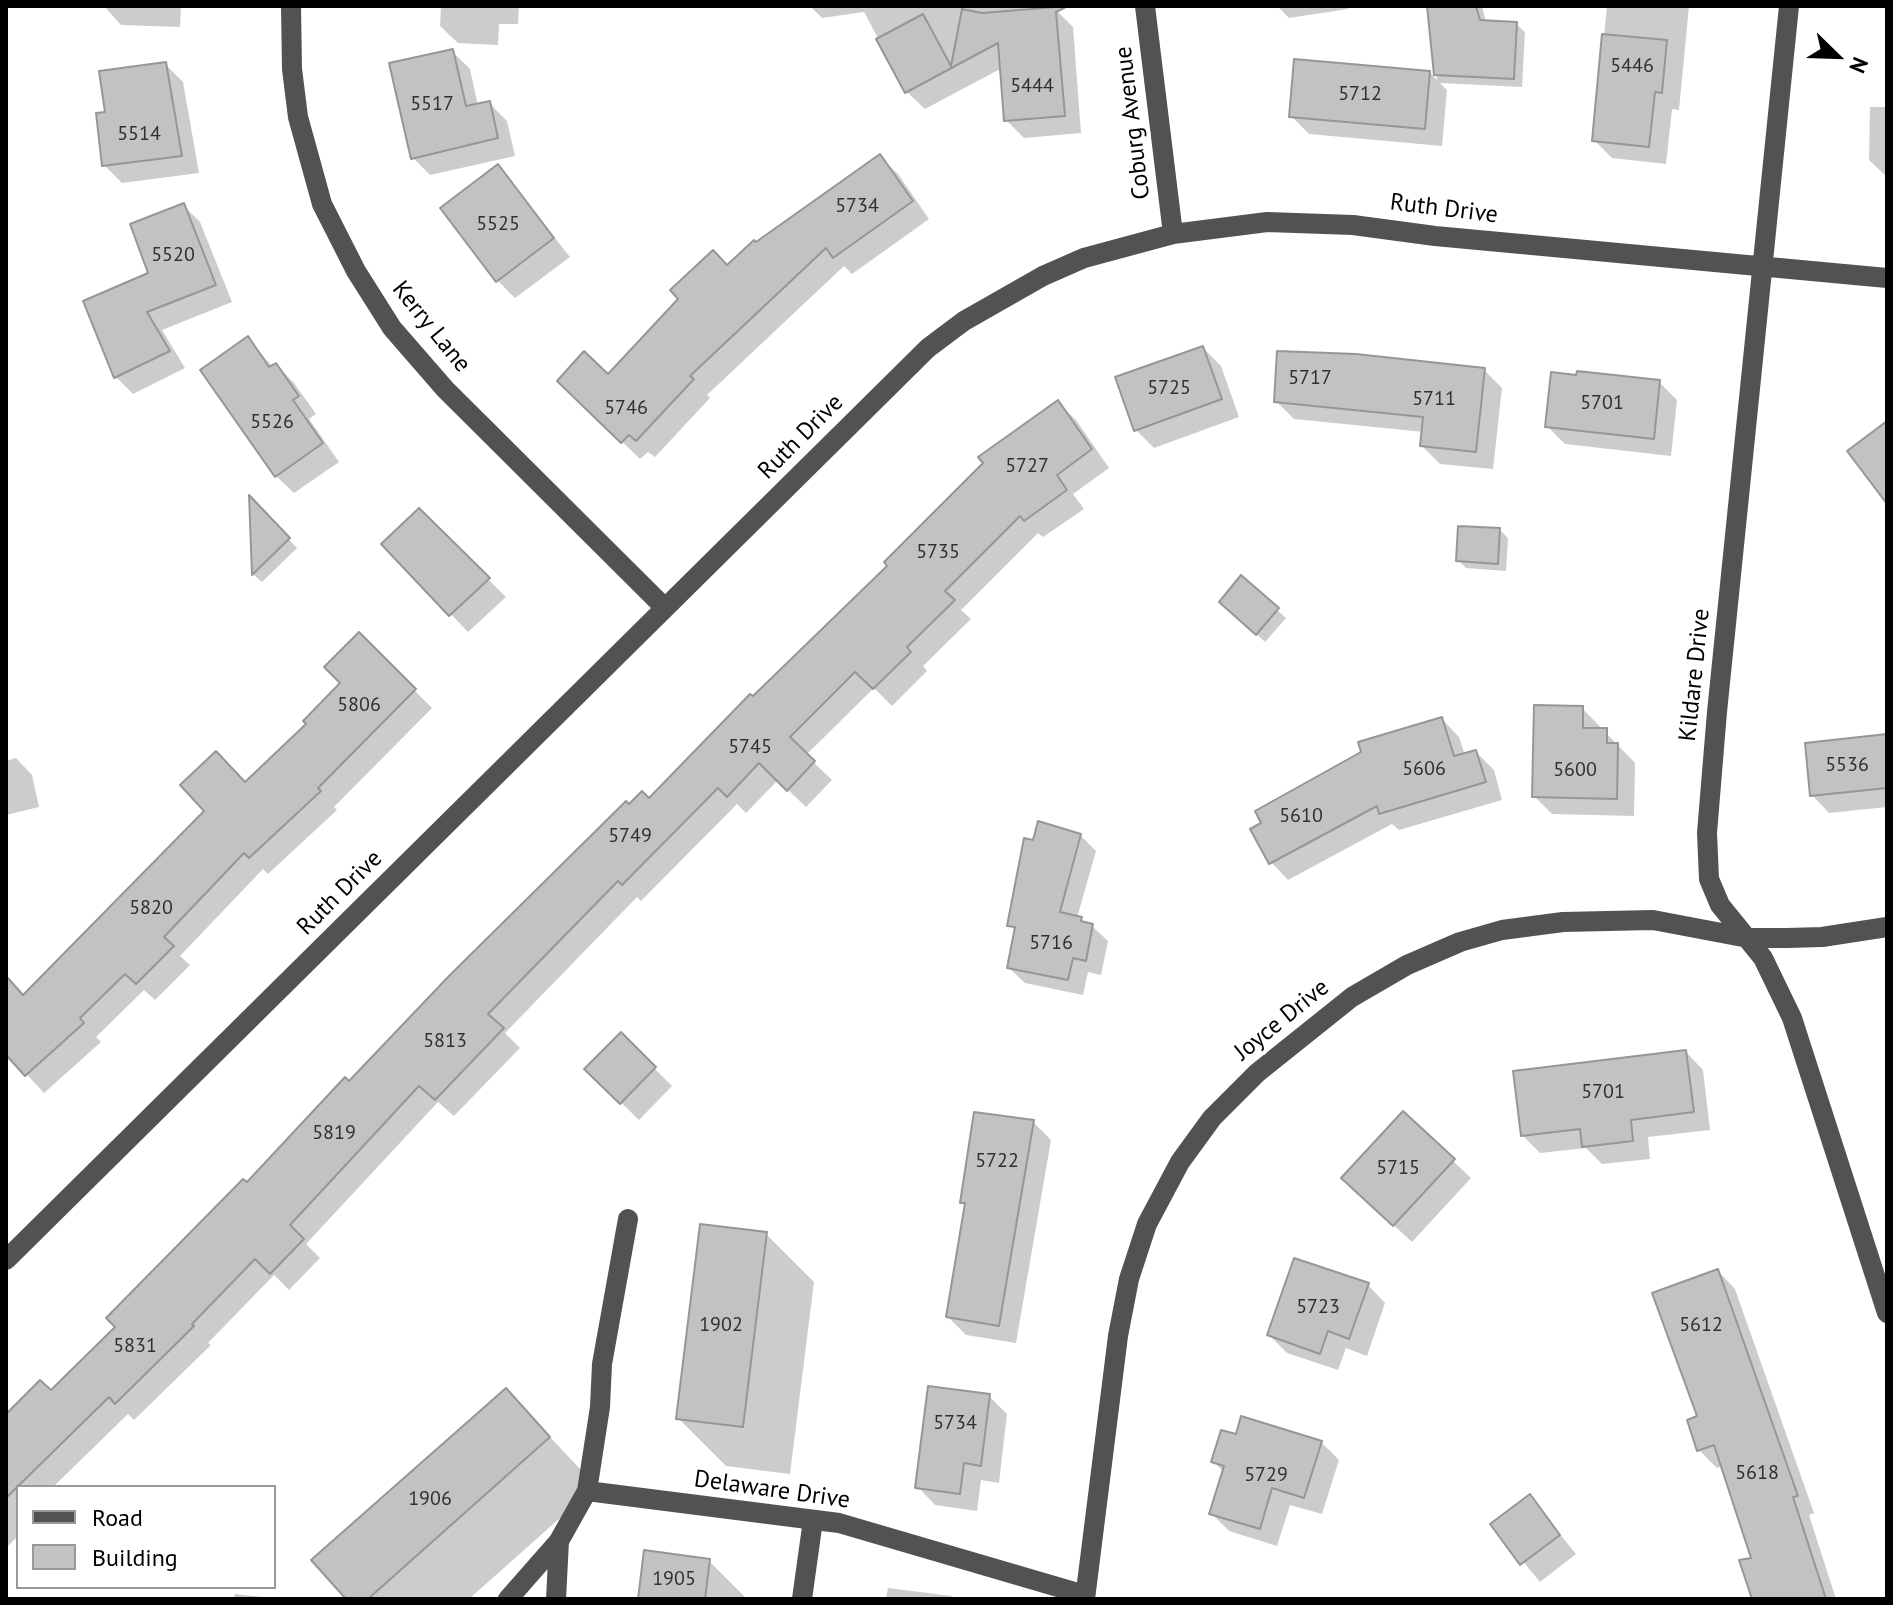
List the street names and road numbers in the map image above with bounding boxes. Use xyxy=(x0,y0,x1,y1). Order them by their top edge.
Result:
street label: Coburg Avenue xyxy=(1109,45,1157,201)
street label: Ruth Drive xyxy=(1388,188,1500,230)
street label: Kerry Lane xyxy=(386,276,476,378)
street label: Ruth Drive xyxy=(752,388,850,486)
street label: Kildare Drive xyxy=(1674,607,1716,743)
street label: Ruth Drive xyxy=(291,844,389,942)
street label: Joyce Drive xyxy=(1229,973,1335,1067)
street label: Delaware Drive xyxy=(692,1465,852,1515)

